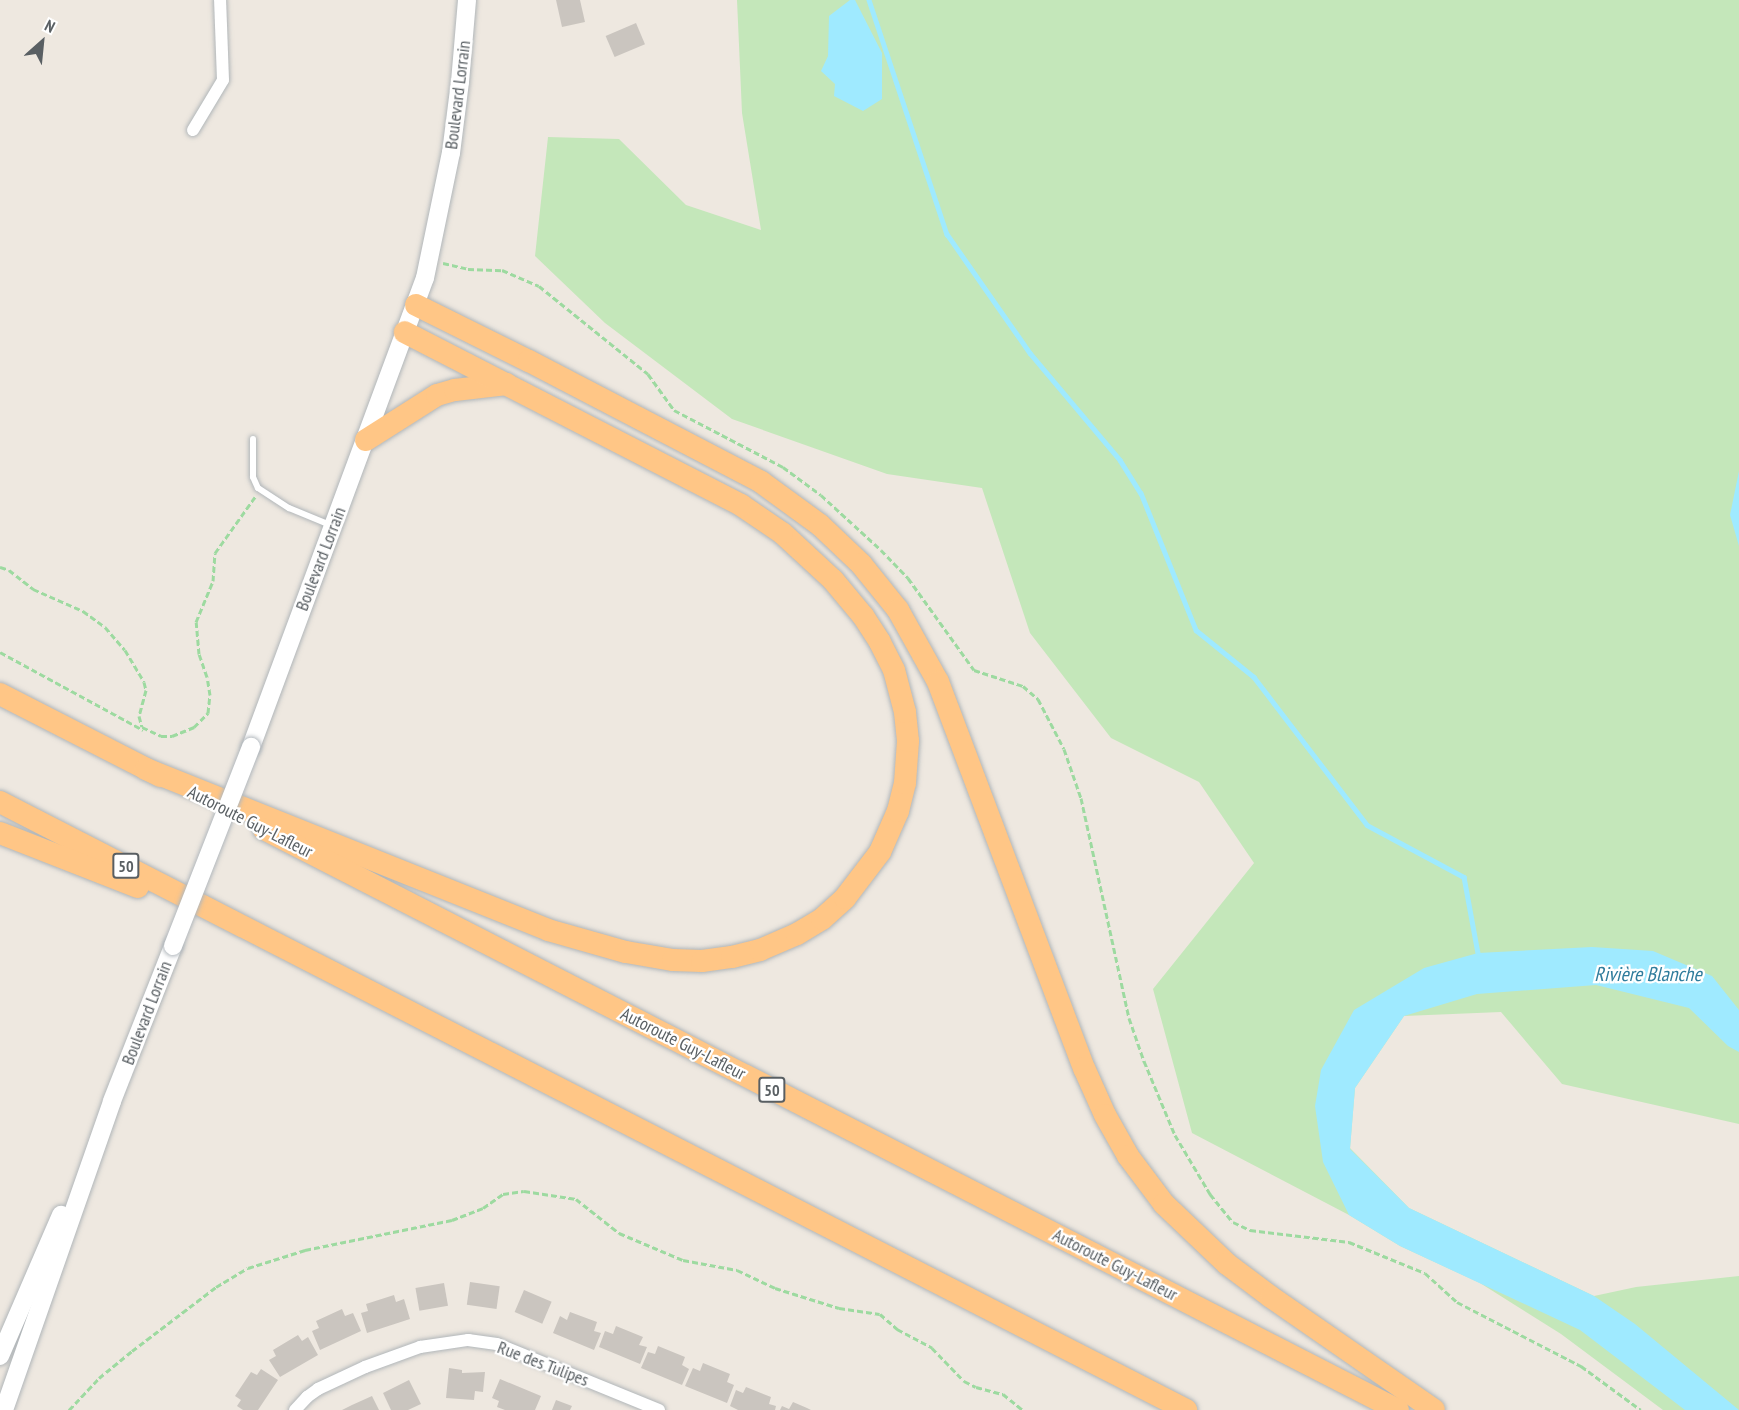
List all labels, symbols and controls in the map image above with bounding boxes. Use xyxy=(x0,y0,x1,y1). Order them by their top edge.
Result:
north arrow xyxy=(12,12,72,72)
text: N xyxy=(42,15,59,37)
street label: Boulevard Lorrain xyxy=(441,39,475,151)
street label: Boulevard Lorrain xyxy=(291,504,351,614)
street label: Autoroute Guy-Lafleur xyxy=(184,781,316,863)
road number: 50 xyxy=(111,853,141,879)
street label: Boulevard Lorrain xyxy=(117,958,177,1068)
water label: Rivière Blanche xyxy=(1594,962,1702,986)
street label: Autoroute Guy-Lafleur xyxy=(617,1003,749,1085)
road number: 50 xyxy=(757,1077,787,1103)
street label: Autoroute Guy-Lafleur xyxy=(1049,1224,1181,1306)
street label: Rue des Tulipes xyxy=(494,1337,592,1391)

